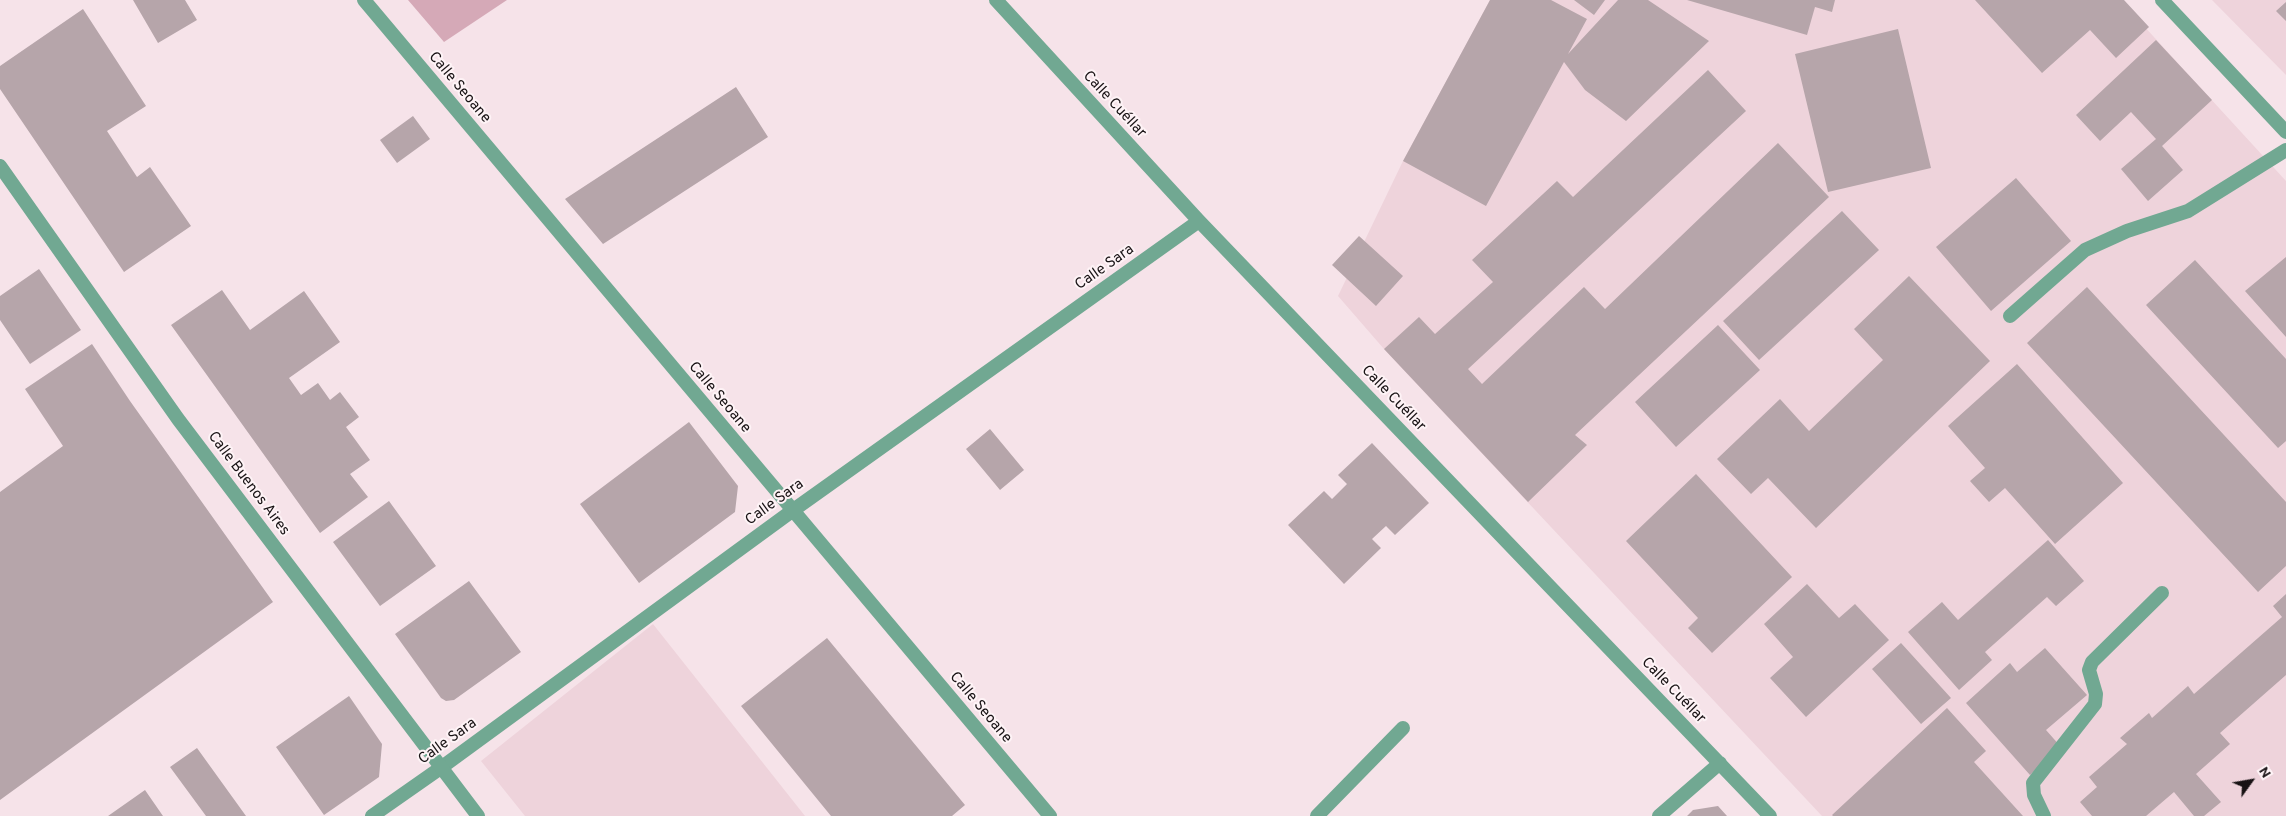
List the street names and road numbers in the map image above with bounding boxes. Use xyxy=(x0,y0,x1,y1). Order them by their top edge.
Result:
street label: Calle Seoane xyxy=(424,49,494,127)
street label: Calle Cuéllar xyxy=(1078,68,1150,142)
street label: Calle Sara xyxy=(1072,241,1138,295)
street label: Calle Seoane xyxy=(684,359,754,437)
street label: Calle Cuéllar xyxy=(1357,362,1429,436)
street label: Calle Buenos Aires xyxy=(203,429,293,539)
street label: Calle Sara xyxy=(742,476,808,530)
street label: Calle Cuéllar xyxy=(1637,654,1709,728)
street label: Calle Seoane xyxy=(945,669,1015,747)
street label: Calle Sara xyxy=(415,715,481,769)

